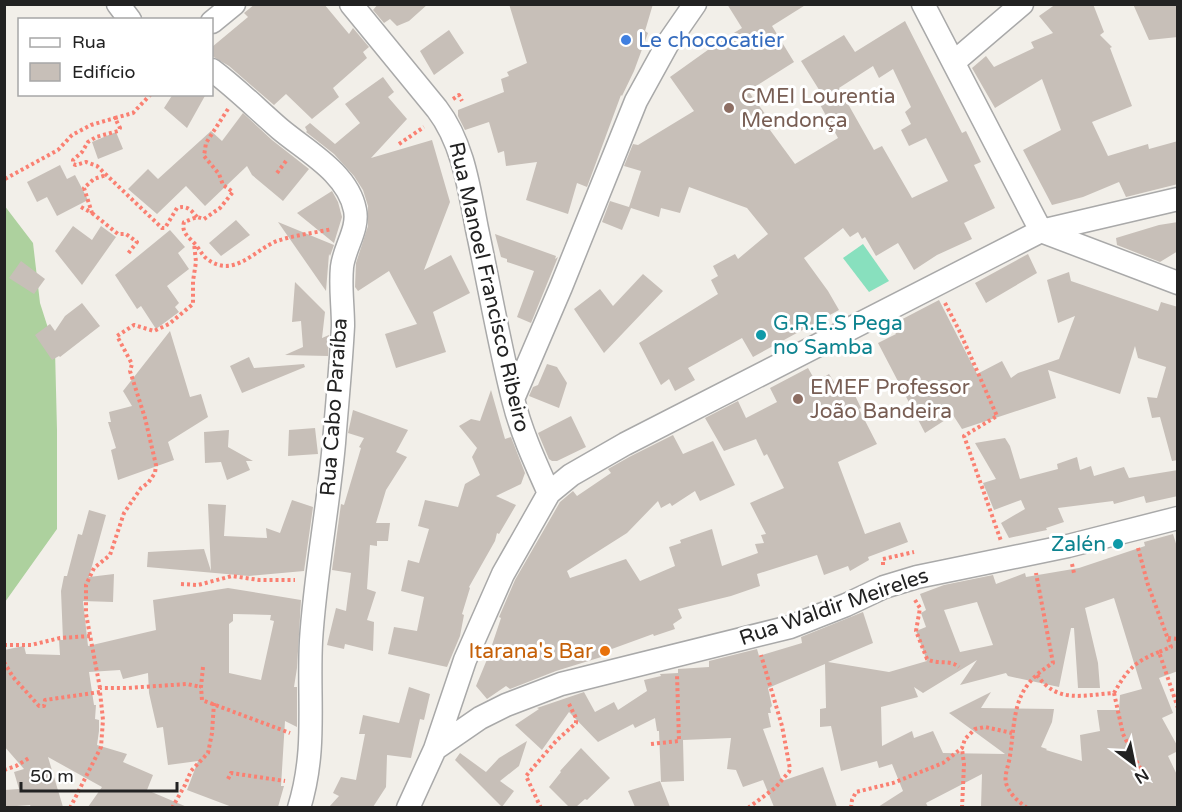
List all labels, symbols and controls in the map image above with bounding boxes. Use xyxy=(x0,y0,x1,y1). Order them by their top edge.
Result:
legend xyxy=(18,18,213,96)
place label: Le chococatier xyxy=(638,28,784,53)
text: Rua xyxy=(72,31,106,53)
marker: Le chococatier xyxy=(619,33,633,47)
text: Edifício xyxy=(72,61,136,83)
place label: CMEI Lourentia Mendonça xyxy=(741,84,896,133)
marker: CMEI Lourentia Mendonça xyxy=(722,101,736,115)
street label: Rua Manoel Francisco Ribeiro xyxy=(443,140,535,434)
place label: G.R.E.S Pega no Samba xyxy=(773,311,903,360)
street label: Rua Cabo Paraíba xyxy=(315,317,353,497)
marker: G.R.E.S Pega no Samba xyxy=(754,328,768,342)
place label: EMEF Professor João Bandeira xyxy=(810,375,970,424)
marker: EMEF Professor João Bandeira xyxy=(791,392,805,406)
place label: Zalén xyxy=(1051,532,1106,557)
marker: Zalén xyxy=(1111,537,1125,551)
street label: Rua Waldir Meireles xyxy=(736,563,932,651)
place label: Itarana's Bar xyxy=(468,639,593,664)
marker: Itarana's Bar xyxy=(598,644,612,658)
north arrow xyxy=(1104,734,1164,794)
scale bar xyxy=(21,755,177,793)
text: N xyxy=(1131,764,1152,788)
text: 50 m xyxy=(30,765,74,787)

